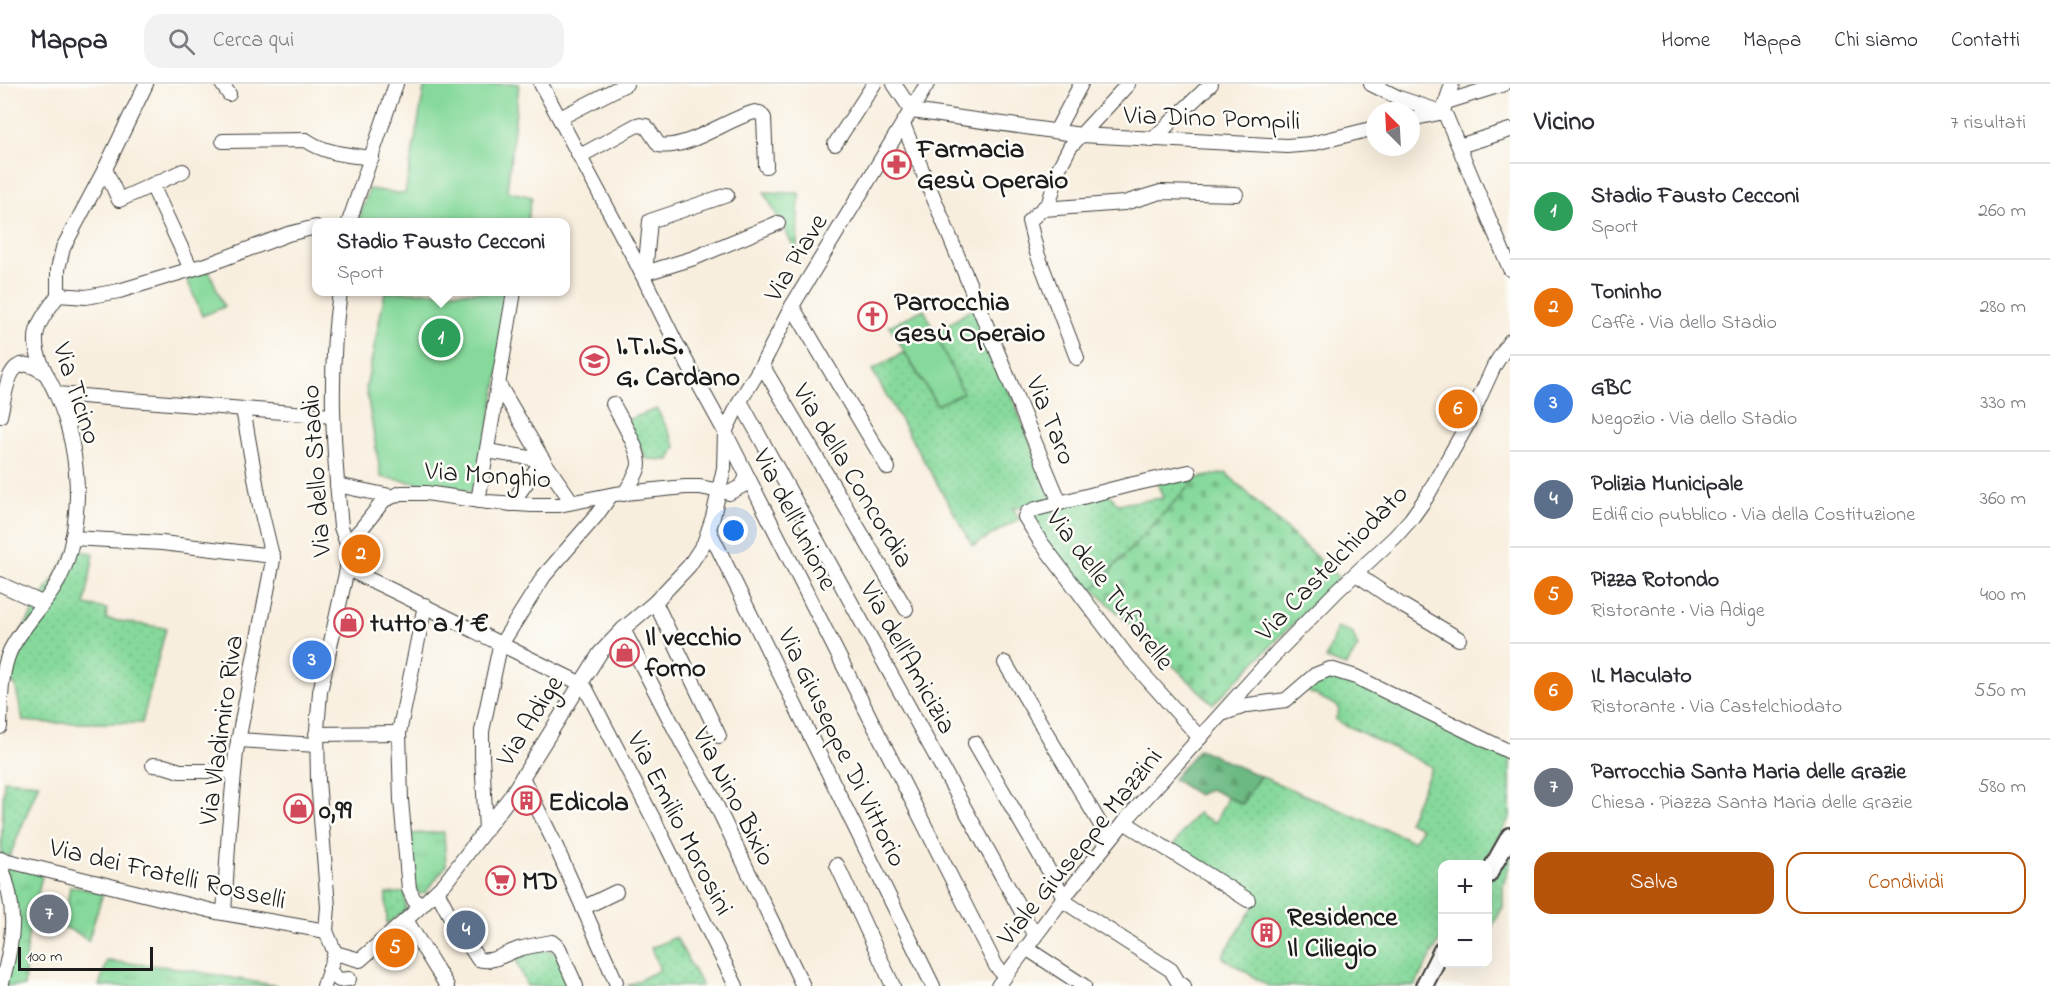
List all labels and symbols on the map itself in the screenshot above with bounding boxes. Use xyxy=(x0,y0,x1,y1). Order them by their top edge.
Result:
street label: Via Dino Pompili xyxy=(1122,97,1301,142)
north arrow xyxy=(1366,102,1420,156)
place label: Farmacia Gesù Operaio xyxy=(915,131,1068,201)
pharmacy icon: Farmacia Gesù Operaio xyxy=(880,148,912,180)
street label: Via Piave xyxy=(755,206,839,311)
place label: Parrocchia Gesù Operaio xyxy=(894,284,1045,354)
church icon: Parrocchia Gesù Operaio xyxy=(857,301,889,333)
pin: 1 xyxy=(422,316,460,360)
place label: I.T.I.S. G. Cardano xyxy=(616,328,740,398)
street label: Via Ticino xyxy=(41,337,110,450)
school or university icon: I.T.I.S. G. Cardano xyxy=(579,345,611,377)
street label: Via Taro xyxy=(1014,370,1085,471)
street label: Via della Concordia xyxy=(781,376,922,576)
street label: Via dello Stadio xyxy=(292,383,343,559)
pin: 6 xyxy=(1438,386,1478,432)
street label: Via dell'Unione xyxy=(741,442,847,598)
street label: Via Monghio xyxy=(422,453,552,500)
street label: Via Castelchiodato xyxy=(1247,476,1418,652)
street label: Via delle Tufarelle xyxy=(1035,501,1183,680)
your location xyxy=(719,516,748,545)
pin: 2 xyxy=(342,532,380,576)
street label: Via dell'Amicizia xyxy=(848,574,965,742)
place label: tutto a 1 € xyxy=(369,605,489,644)
shop icon: tutto a 1 € xyxy=(333,606,365,638)
place label: Il vecchio forno xyxy=(644,619,742,689)
street label: Via Giuseppe Di Vittorio xyxy=(766,621,916,874)
street label: Via Vladimiro Riva xyxy=(190,633,255,829)
shop icon: Il vecchio forno xyxy=(608,636,640,668)
pin: 3 xyxy=(292,638,332,682)
street label: Via Adige xyxy=(487,667,575,775)
street label: Via Nino Bixio xyxy=(681,720,785,873)
street label: Via Emilio Morosini xyxy=(615,724,742,923)
street label: Viale Giuseppe Mazzini xyxy=(988,740,1173,956)
place label: Edicola xyxy=(548,784,629,823)
building icon: Edicola xyxy=(511,785,543,817)
place label: 0,99 xyxy=(319,792,352,831)
shop icon: 0,99 xyxy=(282,793,314,825)
street label: Via dei Fratelli Rosselli xyxy=(44,829,290,922)
place label: MD xyxy=(522,863,558,902)
supermarket icon: MD xyxy=(485,864,517,896)
pin: 7 xyxy=(29,892,68,936)
place label: Residence Il Ciliegio xyxy=(1287,899,1398,970)
pin: 4 xyxy=(446,908,486,952)
building icon: Residence Il Ciliegio xyxy=(1250,916,1282,948)
pin: 5 xyxy=(376,926,414,970)
scale bar xyxy=(18,944,153,972)

